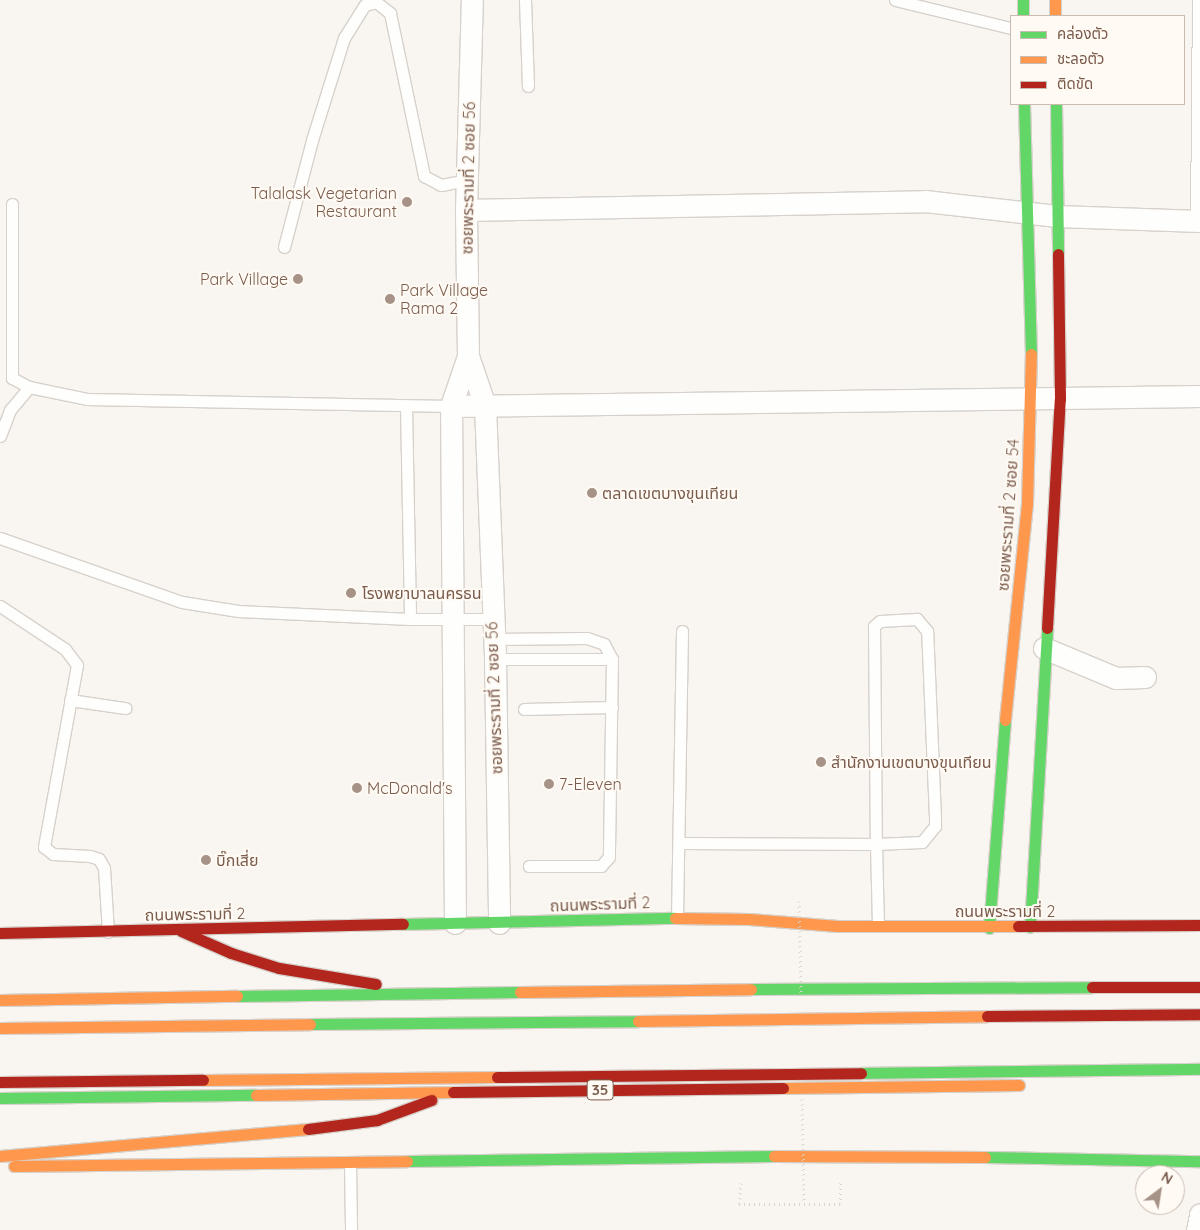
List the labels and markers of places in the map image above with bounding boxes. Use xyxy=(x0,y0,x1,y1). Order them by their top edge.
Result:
place label: Talalask Vegetarian Restaurant xyxy=(250,183,397,221)
marker: Talalask Vegetarian Restaurant xyxy=(401,196,413,208)
place label: Park Village xyxy=(200,269,288,289)
marker: Park Village xyxy=(292,273,304,285)
place label: Park Village Rama 2 xyxy=(400,280,488,318)
marker: Park Village Rama 2 xyxy=(384,293,396,305)
place label: ตลาดเขตบางขุนเทียน xyxy=(602,483,738,503)
marker: ตลาดเขตบางขุนเทียน xyxy=(586,487,598,499)
place label: โรงพยาบาลนครธน xyxy=(362,583,482,603)
marker: โรงพยาบาลนครธน xyxy=(344,586,358,600)
place label: สำนักงานเขตบางขุนเทียน xyxy=(831,752,991,772)
marker: สำนักงานเขตบางขุนเทียน xyxy=(815,756,827,768)
place label: 7-Eleven xyxy=(559,774,622,794)
place label: McDonald's xyxy=(367,778,453,798)
marker: 7-Eleven xyxy=(543,778,555,790)
marker: McDonald's xyxy=(351,782,363,794)
place label: บิ๊กเสี่ย xyxy=(216,850,258,870)
marker: บิ๊กเสี่ย xyxy=(200,854,212,866)

